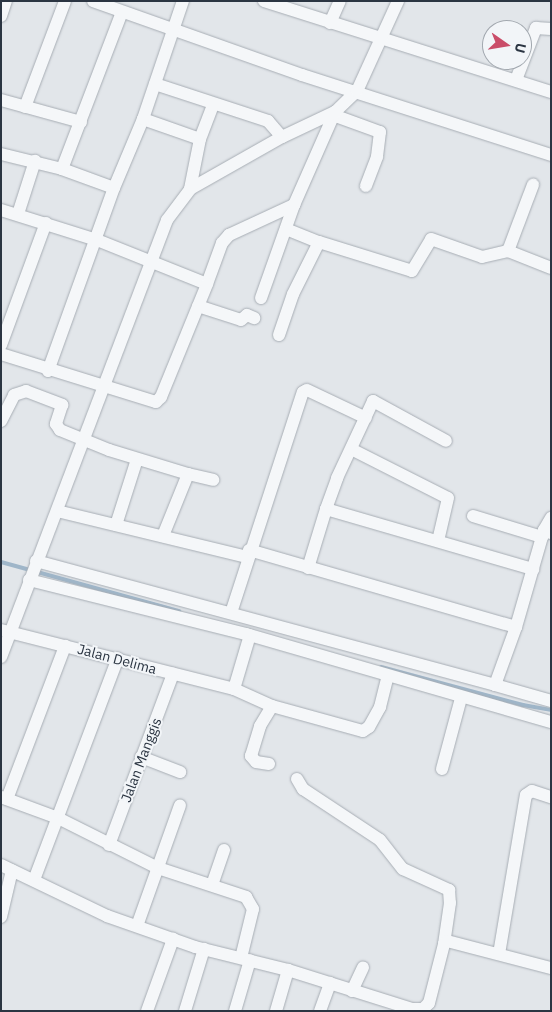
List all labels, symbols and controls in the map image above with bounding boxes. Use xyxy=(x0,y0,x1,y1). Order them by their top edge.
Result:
north arrow xyxy=(482,20,532,70)
text: U xyxy=(511,41,531,55)
street label: Jalan Delima xyxy=(76,640,158,678)
street label: Jalan Manggis xyxy=(117,715,165,805)

